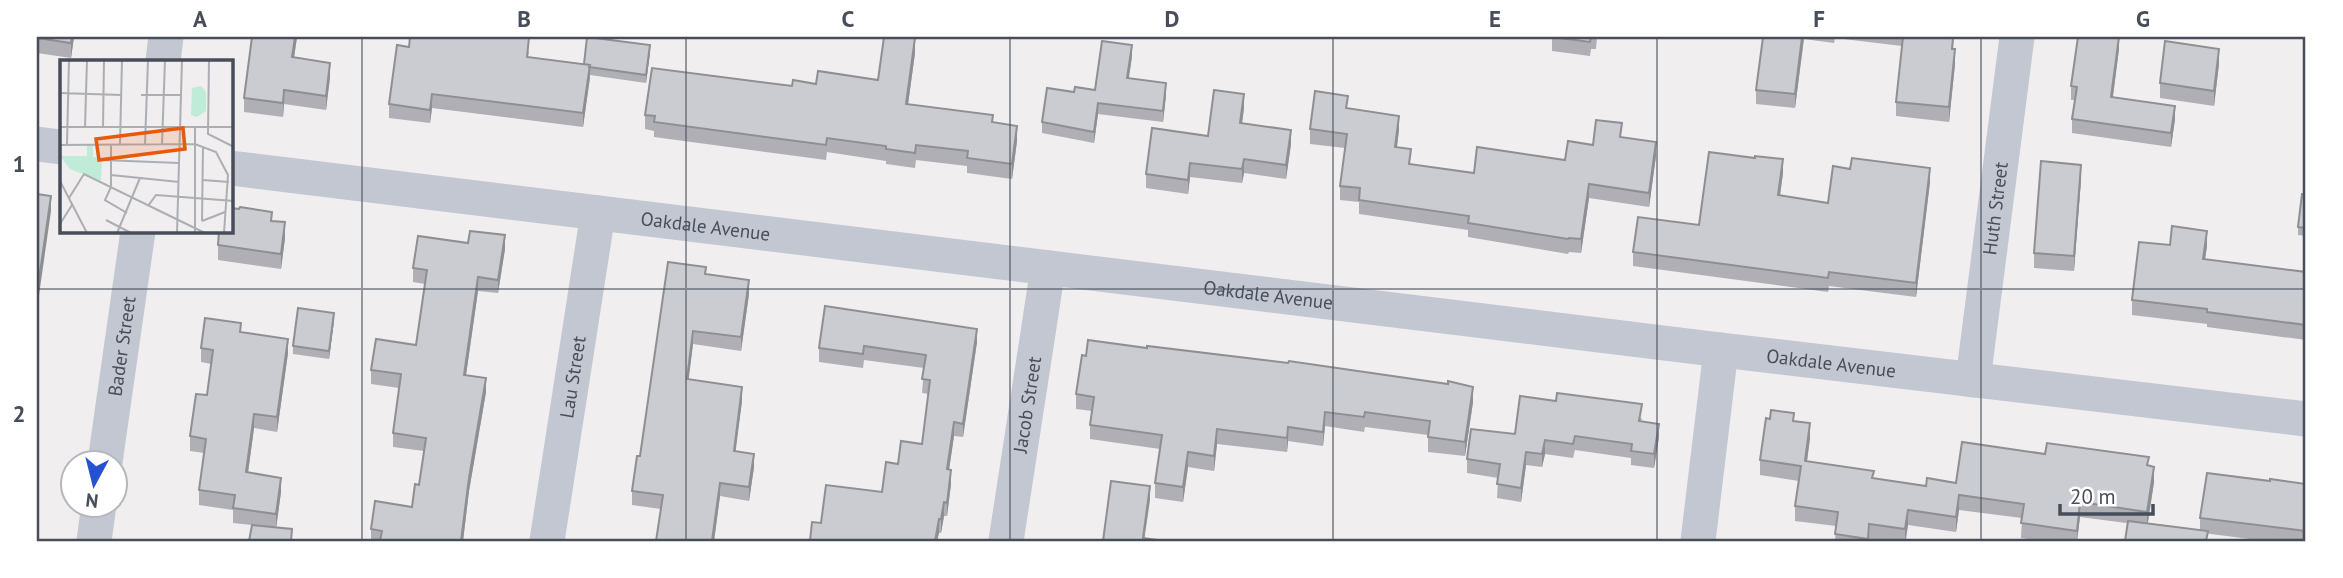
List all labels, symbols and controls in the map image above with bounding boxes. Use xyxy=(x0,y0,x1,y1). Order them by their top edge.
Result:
text: A xyxy=(193,4,207,33)
text: B xyxy=(517,4,531,33)
text: C xyxy=(842,4,855,33)
text: D xyxy=(1165,4,1179,33)
text: E xyxy=(1489,4,1501,33)
text: F xyxy=(1813,4,1825,33)
text: G xyxy=(2136,4,2150,33)
inset map xyxy=(60,60,233,233)
text: 1 xyxy=(12,149,26,178)
street label: Huth Street xyxy=(1977,160,2013,256)
street label: Oakdale Avenue xyxy=(639,206,772,246)
street label: Oakdale Avenue xyxy=(1202,275,1334,315)
street label: Bader Street xyxy=(103,294,141,398)
street label: Lau Street xyxy=(554,334,591,420)
street label: Oakdale Avenue xyxy=(1765,343,1897,383)
street label: Jacob Street xyxy=(1008,354,1046,455)
text: 2 xyxy=(12,399,26,428)
north arrow xyxy=(60,448,130,518)
scale bar xyxy=(2060,473,2152,517)
text: 20 m xyxy=(2070,483,2116,510)
text: N xyxy=(84,488,100,514)

